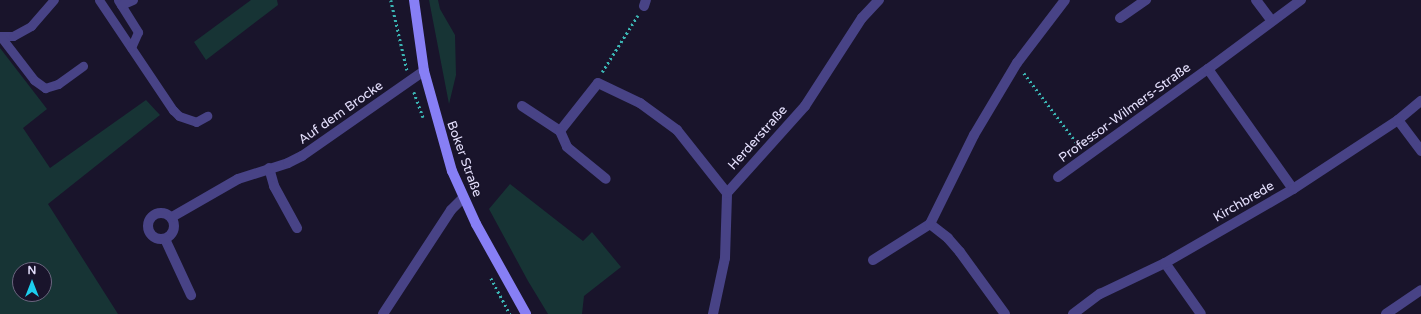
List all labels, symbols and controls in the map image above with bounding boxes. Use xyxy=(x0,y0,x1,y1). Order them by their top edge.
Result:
street label: Professor-Wilmers-Straße xyxy=(1056,60,1194,166)
street label: Auf dem Brocke xyxy=(296,78,386,148)
street label: Herderstraße xyxy=(725,103,791,173)
street label: Boker Straße xyxy=(443,119,485,199)
street label: Kirchbrede xyxy=(1211,178,1277,226)
north arrow xyxy=(12,262,52,302)
text: N xyxy=(28,264,36,277)

